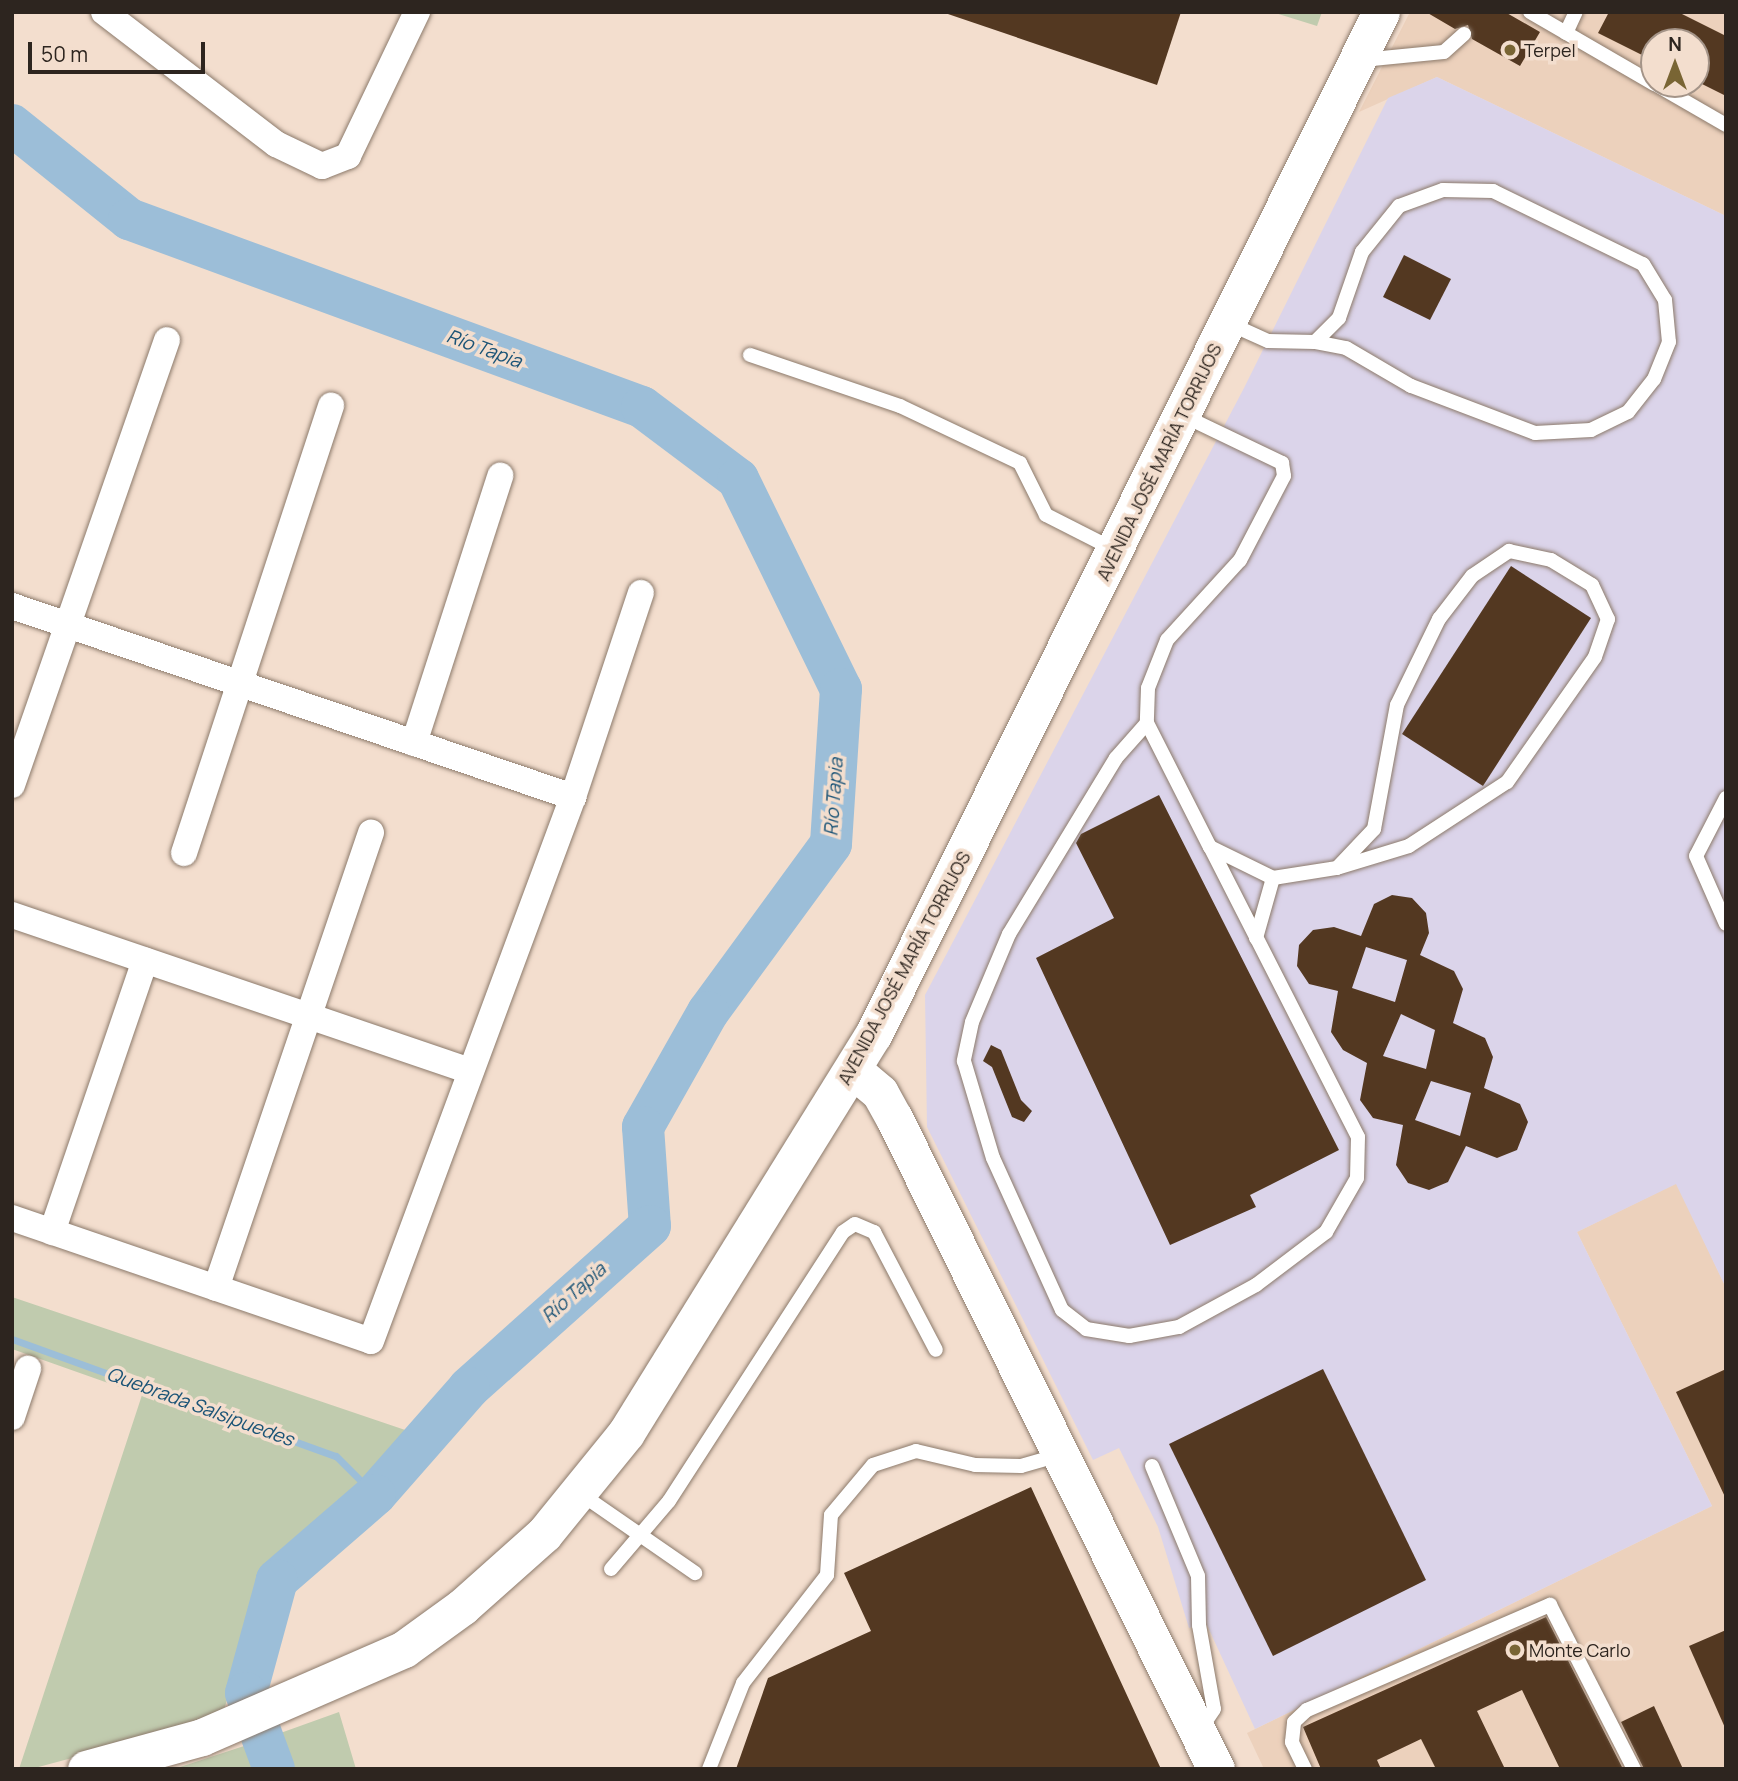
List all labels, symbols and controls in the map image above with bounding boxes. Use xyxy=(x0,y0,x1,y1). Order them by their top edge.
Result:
scale bar xyxy=(32,28,208,72)
north arrow xyxy=(1640,28,1710,98)
text: N xyxy=(1668,31,1682,57)
place label: Terpel xyxy=(1524,39,1576,61)
text: 50 m xyxy=(41,40,88,68)
marker: Terpel xyxy=(1502,42,1518,58)
water label: Río Tapia xyxy=(443,325,525,373)
street label: AVENIDA JOSÉ MARÍA TORRIJOS xyxy=(1092,340,1226,584)
water label: Río Tapia xyxy=(820,757,848,837)
street label: AVENIDA JOSÉ MARÍA TORRIJOS xyxy=(833,848,975,1088)
water label: Río Tapia xyxy=(537,1258,611,1328)
water label: Quebrada Salsipuedes xyxy=(103,1363,297,1451)
place label: Monte Carlo xyxy=(1529,1639,1631,1661)
marker: Monte Carlo xyxy=(1507,1642,1523,1658)

